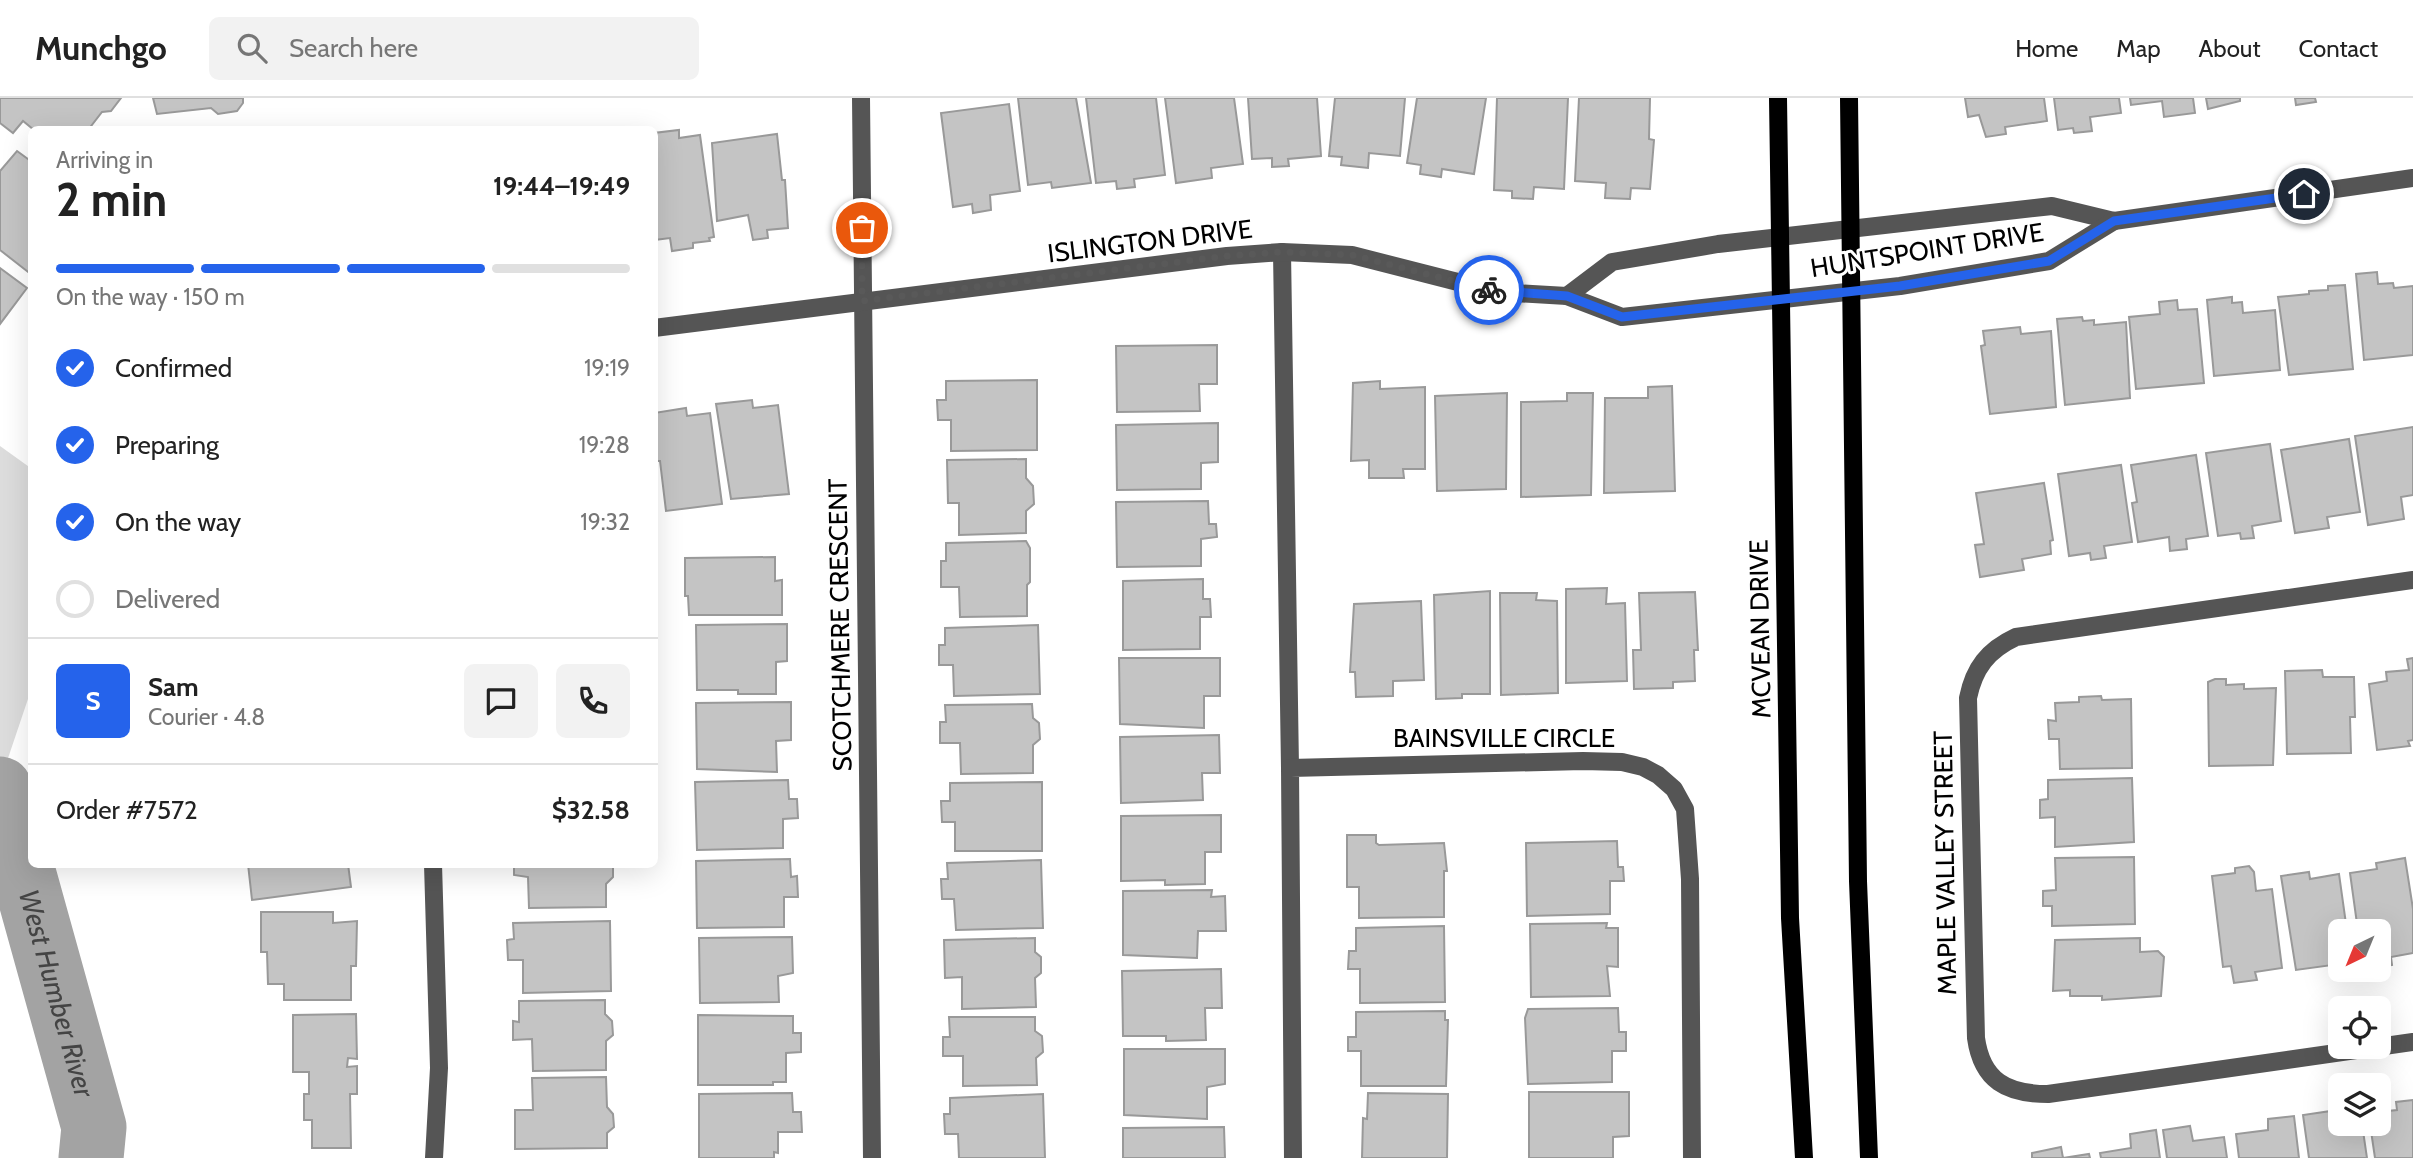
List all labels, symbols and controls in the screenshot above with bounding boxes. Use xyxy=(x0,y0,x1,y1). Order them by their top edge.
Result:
search box xyxy=(209,17,699,80)
text: Munchgo xyxy=(35,28,167,68)
icon: search xyxy=(233,29,271,67)
text: Search here xyxy=(289,32,418,64)
text: Home xyxy=(2015,34,2078,63)
text: Map xyxy=(2116,34,2161,63)
text: About xyxy=(2199,34,2261,63)
text: Contact xyxy=(2299,34,2378,63)
text: Arriving in xyxy=(56,146,153,174)
pin xyxy=(2274,164,2334,224)
text: 19:44–19:49 xyxy=(493,170,630,202)
text: 2 min xyxy=(56,172,167,228)
icon: home xyxy=(2285,175,2323,213)
pin xyxy=(832,198,892,258)
icon: bag xyxy=(843,209,881,247)
street label: ISLINGTON DRIVE xyxy=(1046,213,1254,269)
street label: HUNTSPOINT DRIVE xyxy=(1808,216,2046,284)
courier xyxy=(1454,255,1524,325)
icon: bike xyxy=(1470,271,1508,309)
text: On the way · 150 m xyxy=(56,283,245,311)
icon: check xyxy=(56,349,94,387)
text: Confirmed xyxy=(115,352,232,384)
text: 19:19 xyxy=(584,354,630,382)
icon: check xyxy=(56,426,94,464)
text: Preparing xyxy=(115,429,219,461)
text: 19:28 xyxy=(579,431,630,459)
street label: SCOTCHMERE CRESCENT xyxy=(821,478,859,772)
icon: check xyxy=(56,503,94,541)
text: On the way xyxy=(115,506,241,538)
text: 19:32 xyxy=(580,508,630,536)
street label: MCVEAN DRIVE xyxy=(1742,539,1778,719)
text: Delivered xyxy=(115,583,220,615)
button: chat xyxy=(464,664,538,738)
button: phone xyxy=(556,664,630,738)
text: Sam xyxy=(148,671,199,703)
text: S xyxy=(85,685,101,717)
text: Courier · 4.8 xyxy=(148,703,265,731)
street label: BAINSVILLE CIRCLE xyxy=(1393,722,1615,754)
street label: MAPLE VALLEY STREET xyxy=(1927,730,1963,995)
text: Order #7572 xyxy=(56,794,198,826)
text: $32.58 xyxy=(552,794,630,826)
water label: West Humber River xyxy=(12,886,102,1102)
north arrow xyxy=(2328,919,2390,982)
map controls xyxy=(2328,919,2391,1136)
button: locate xyxy=(2328,996,2391,1059)
button: layers xyxy=(2328,1073,2391,1136)

